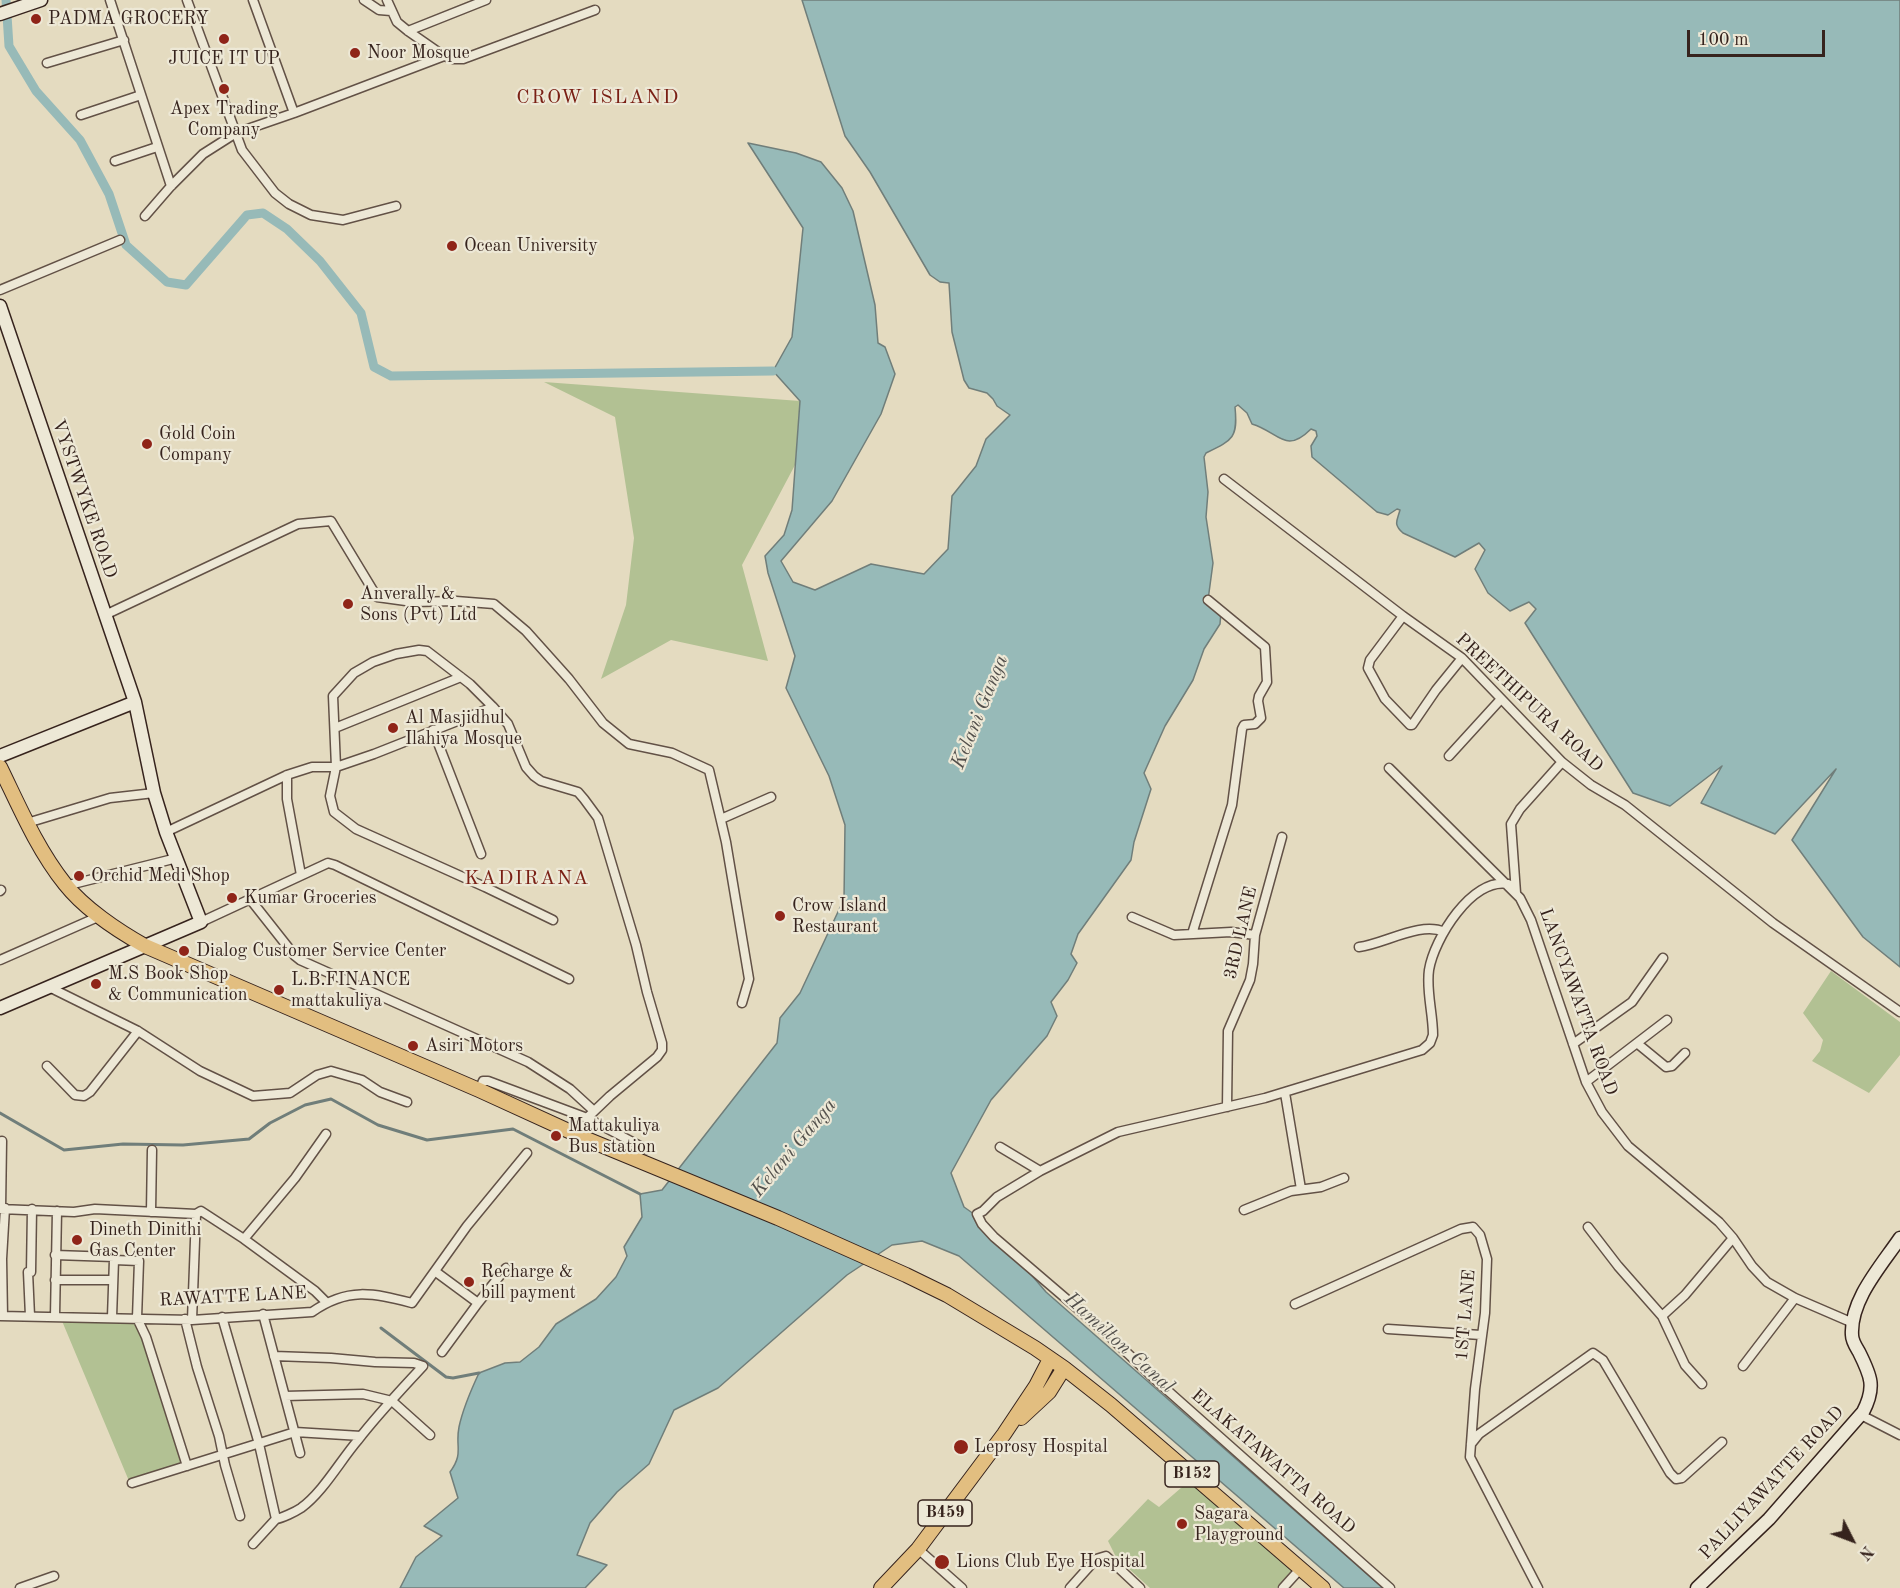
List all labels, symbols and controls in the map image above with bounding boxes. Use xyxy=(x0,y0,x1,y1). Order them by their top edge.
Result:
place label: PADMA GROCERY xyxy=(48,8,209,30)
marker: PADMA GROCERY xyxy=(29,12,43,26)
scale bar xyxy=(1690,18,1828,56)
text: 100 m xyxy=(1698,31,1749,49)
marker: JUICE IT UP xyxy=(217,32,231,46)
place label: Noor Mosque xyxy=(367,42,470,64)
marker: Noor Mosque xyxy=(348,46,362,60)
place label: JUICE IT UP xyxy=(168,48,280,70)
marker: Apex Trading Company xyxy=(217,82,231,96)
district label: CROW ISLAND xyxy=(516,86,680,110)
place label: Apex Trading Company xyxy=(170,98,278,140)
place label: Ocean University xyxy=(464,235,598,257)
marker: Ocean University xyxy=(445,239,459,253)
street label: VYSTWYKE ROAD xyxy=(47,417,121,581)
place label: Gold Coin Company xyxy=(159,423,236,466)
marker: Gold Coin Company xyxy=(140,437,154,451)
place label: Anverally & Sons (Pvt) Ltd xyxy=(360,583,477,626)
marker: Anverally & Sons (Pvt) Ltd xyxy=(341,597,355,611)
street label: PREETHIPURA ROAD xyxy=(1451,629,1607,777)
water label: Kelani Ganga xyxy=(946,651,1014,773)
place label: Al Masjidhul Ilahiya Mosque xyxy=(405,707,522,750)
marker: Al Masjidhul Ilahiya Mosque xyxy=(386,721,400,735)
place label: Orchid Medi Shop xyxy=(91,865,230,887)
district label: KADIRANA xyxy=(464,867,590,891)
marker: Orchid Medi Shop xyxy=(72,869,86,883)
street label: 3RD LANE xyxy=(1220,885,1262,981)
place label: Kumar Groceries xyxy=(244,887,377,909)
marker: Kumar Groceries xyxy=(225,891,239,905)
place label: Crow Island Restaurant xyxy=(792,895,887,938)
street label: LANCYAWATTA ROAD xyxy=(1534,905,1622,1099)
marker: Crow Island Restaurant xyxy=(773,909,787,923)
place label: Dialog Customer Service Center xyxy=(196,940,446,962)
marker: Dialog Customer Service Center xyxy=(177,944,191,958)
place label: M.S Book Shop & Communication xyxy=(108,963,247,1006)
place label: L.B.FINANCE mattakuliya xyxy=(291,969,410,1012)
marker: M.S Book Shop & Communication xyxy=(89,977,103,991)
marker: L.B.FINANCE mattakuliya xyxy=(272,983,286,997)
place label: Asiri Motors xyxy=(425,1035,523,1057)
marker: Asiri Motors xyxy=(406,1039,420,1053)
water label: Kelani Ganga xyxy=(746,1094,842,1202)
place label: Mattakuliya Bus station xyxy=(568,1115,660,1158)
marker: Mattakuliya Bus station xyxy=(549,1129,563,1143)
place label: Dineth Dinithi Gas Center xyxy=(89,1219,201,1262)
marker: Dineth Dinithi Gas Center xyxy=(70,1233,84,1247)
place label: Recharge & bill payment xyxy=(481,1261,576,1304)
street label: 1ST LANE xyxy=(1451,1268,1481,1362)
marker: Recharge & bill payment xyxy=(462,1275,476,1289)
street label: RAWATTE LANE xyxy=(159,1282,307,1312)
water label: Hamilton Canal xyxy=(1059,1287,1179,1399)
street label: ELAKATAWATTA ROAD xyxy=(1187,1385,1359,1539)
street label: PALLIYAWATTE ROAD xyxy=(1695,1402,1849,1564)
place label: Leprosy Hospital xyxy=(974,1436,1108,1458)
marker: Leprosy Hospital xyxy=(952,1438,970,1456)
road number: B152 xyxy=(1165,1461,1219,1487)
road number: B459 xyxy=(918,1500,972,1526)
place label: Sagara Playground xyxy=(1194,1503,1284,1546)
north arrow xyxy=(1822,1510,1882,1570)
marker: Sagara Playground xyxy=(1175,1517,1189,1531)
text: N xyxy=(1855,1542,1875,1562)
place label: Lions Club Eye Hospital xyxy=(956,1551,1145,1573)
marker: Lions Club Eye Hospital xyxy=(933,1553,951,1571)

